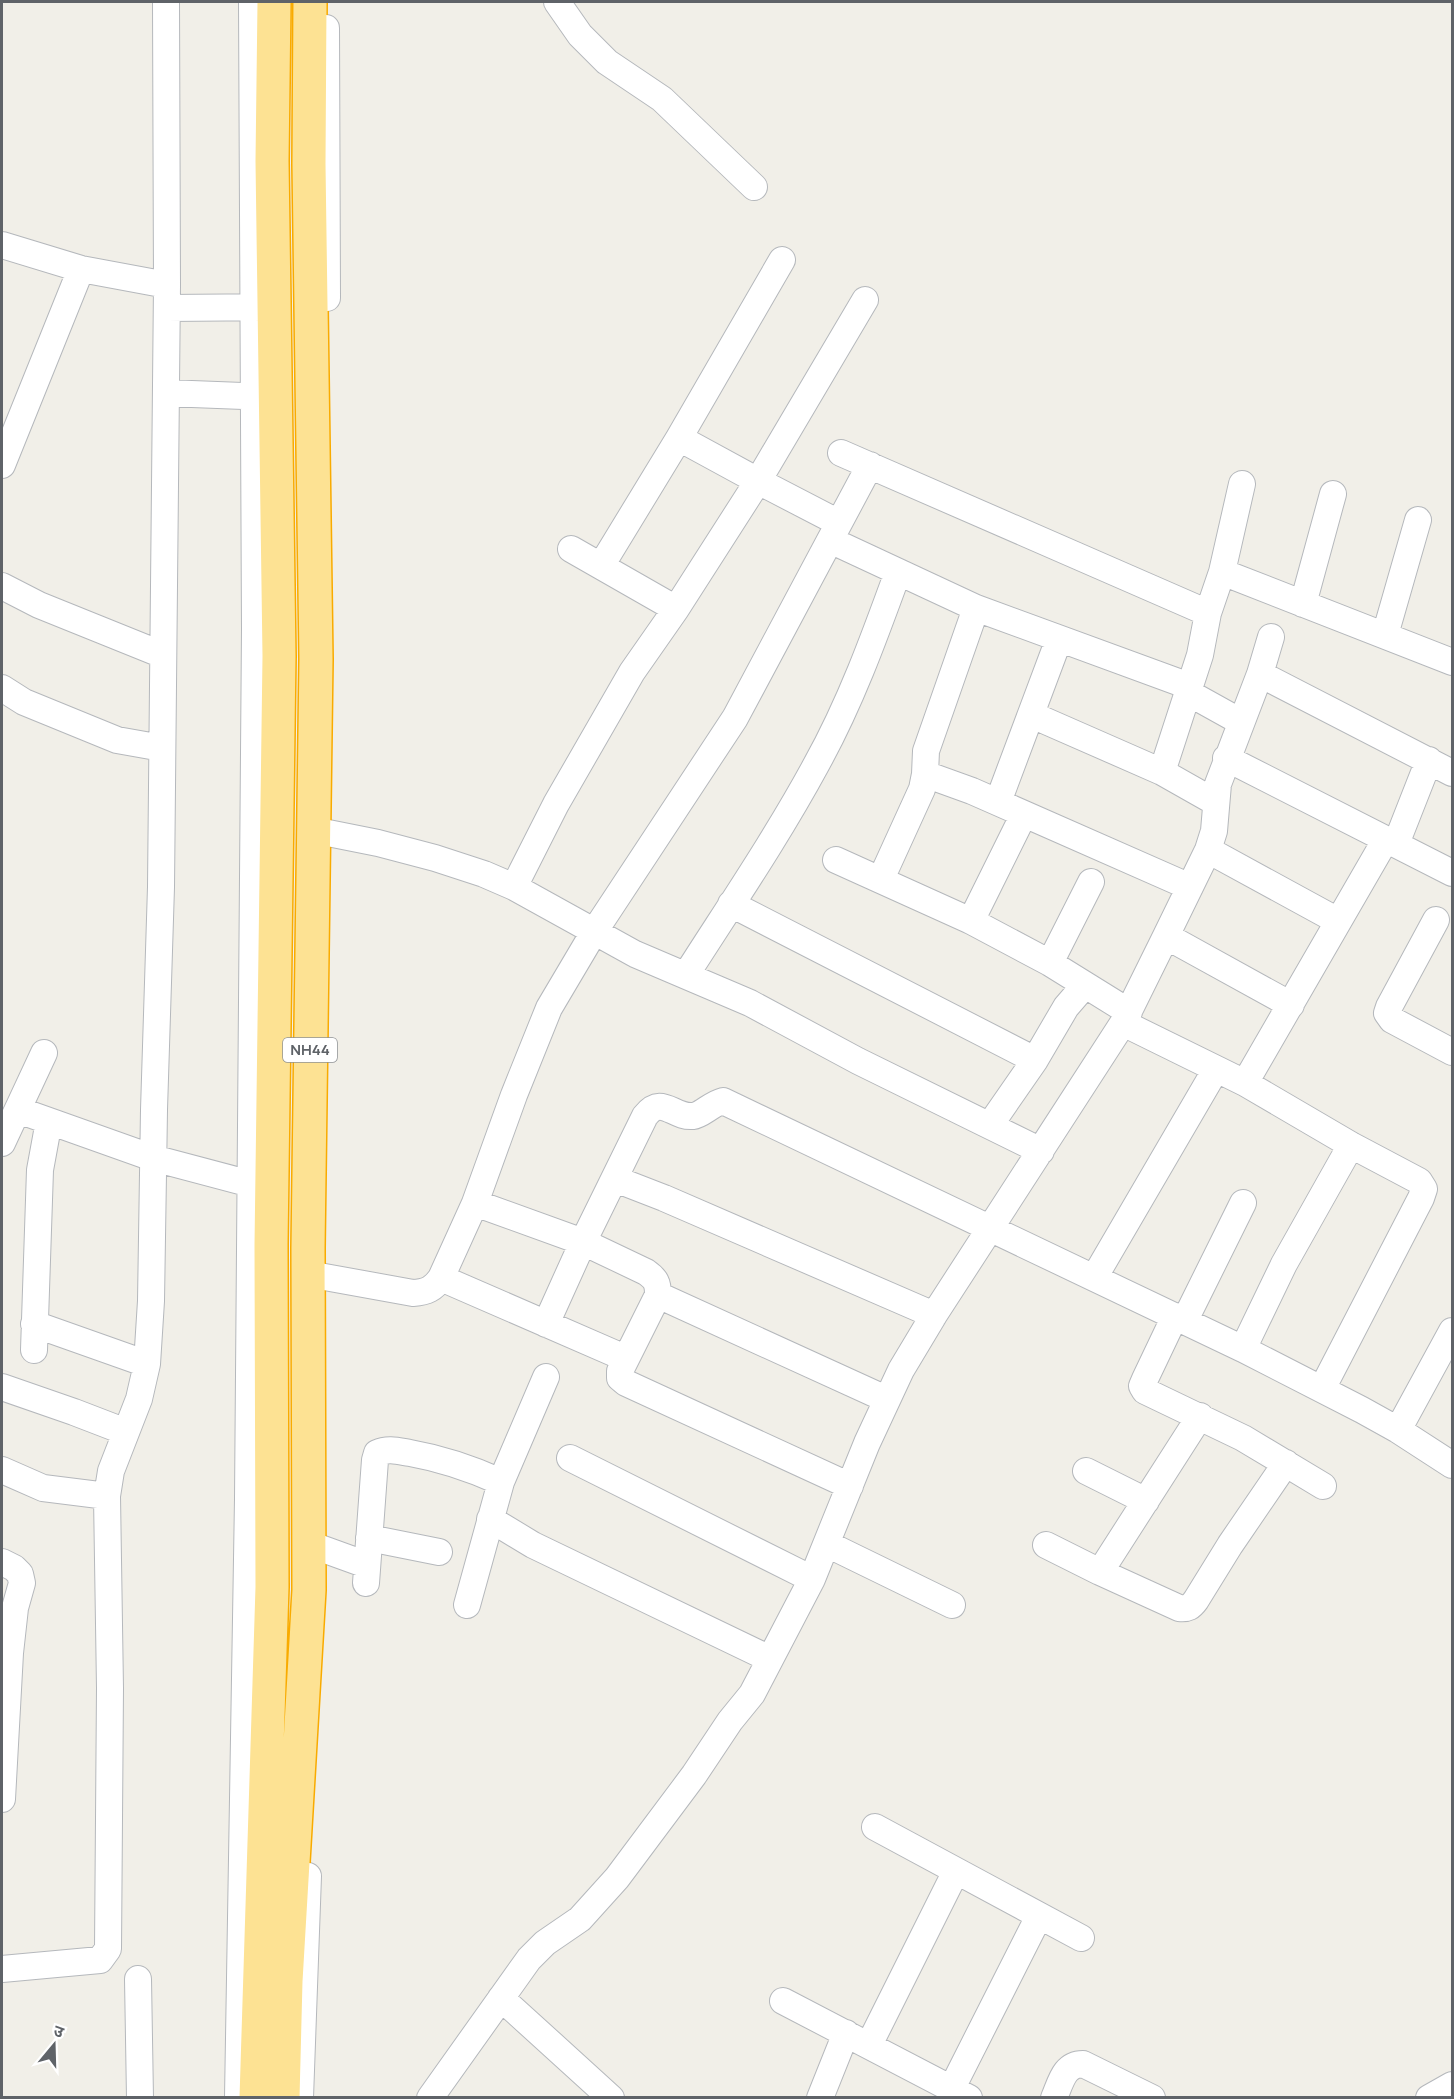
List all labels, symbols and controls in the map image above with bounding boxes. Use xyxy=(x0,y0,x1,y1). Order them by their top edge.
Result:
road number: NH44 xyxy=(283,1038,337,1062)
north arrow xyxy=(24,2015,84,2075)
text: उ xyxy=(51,2019,67,2043)

